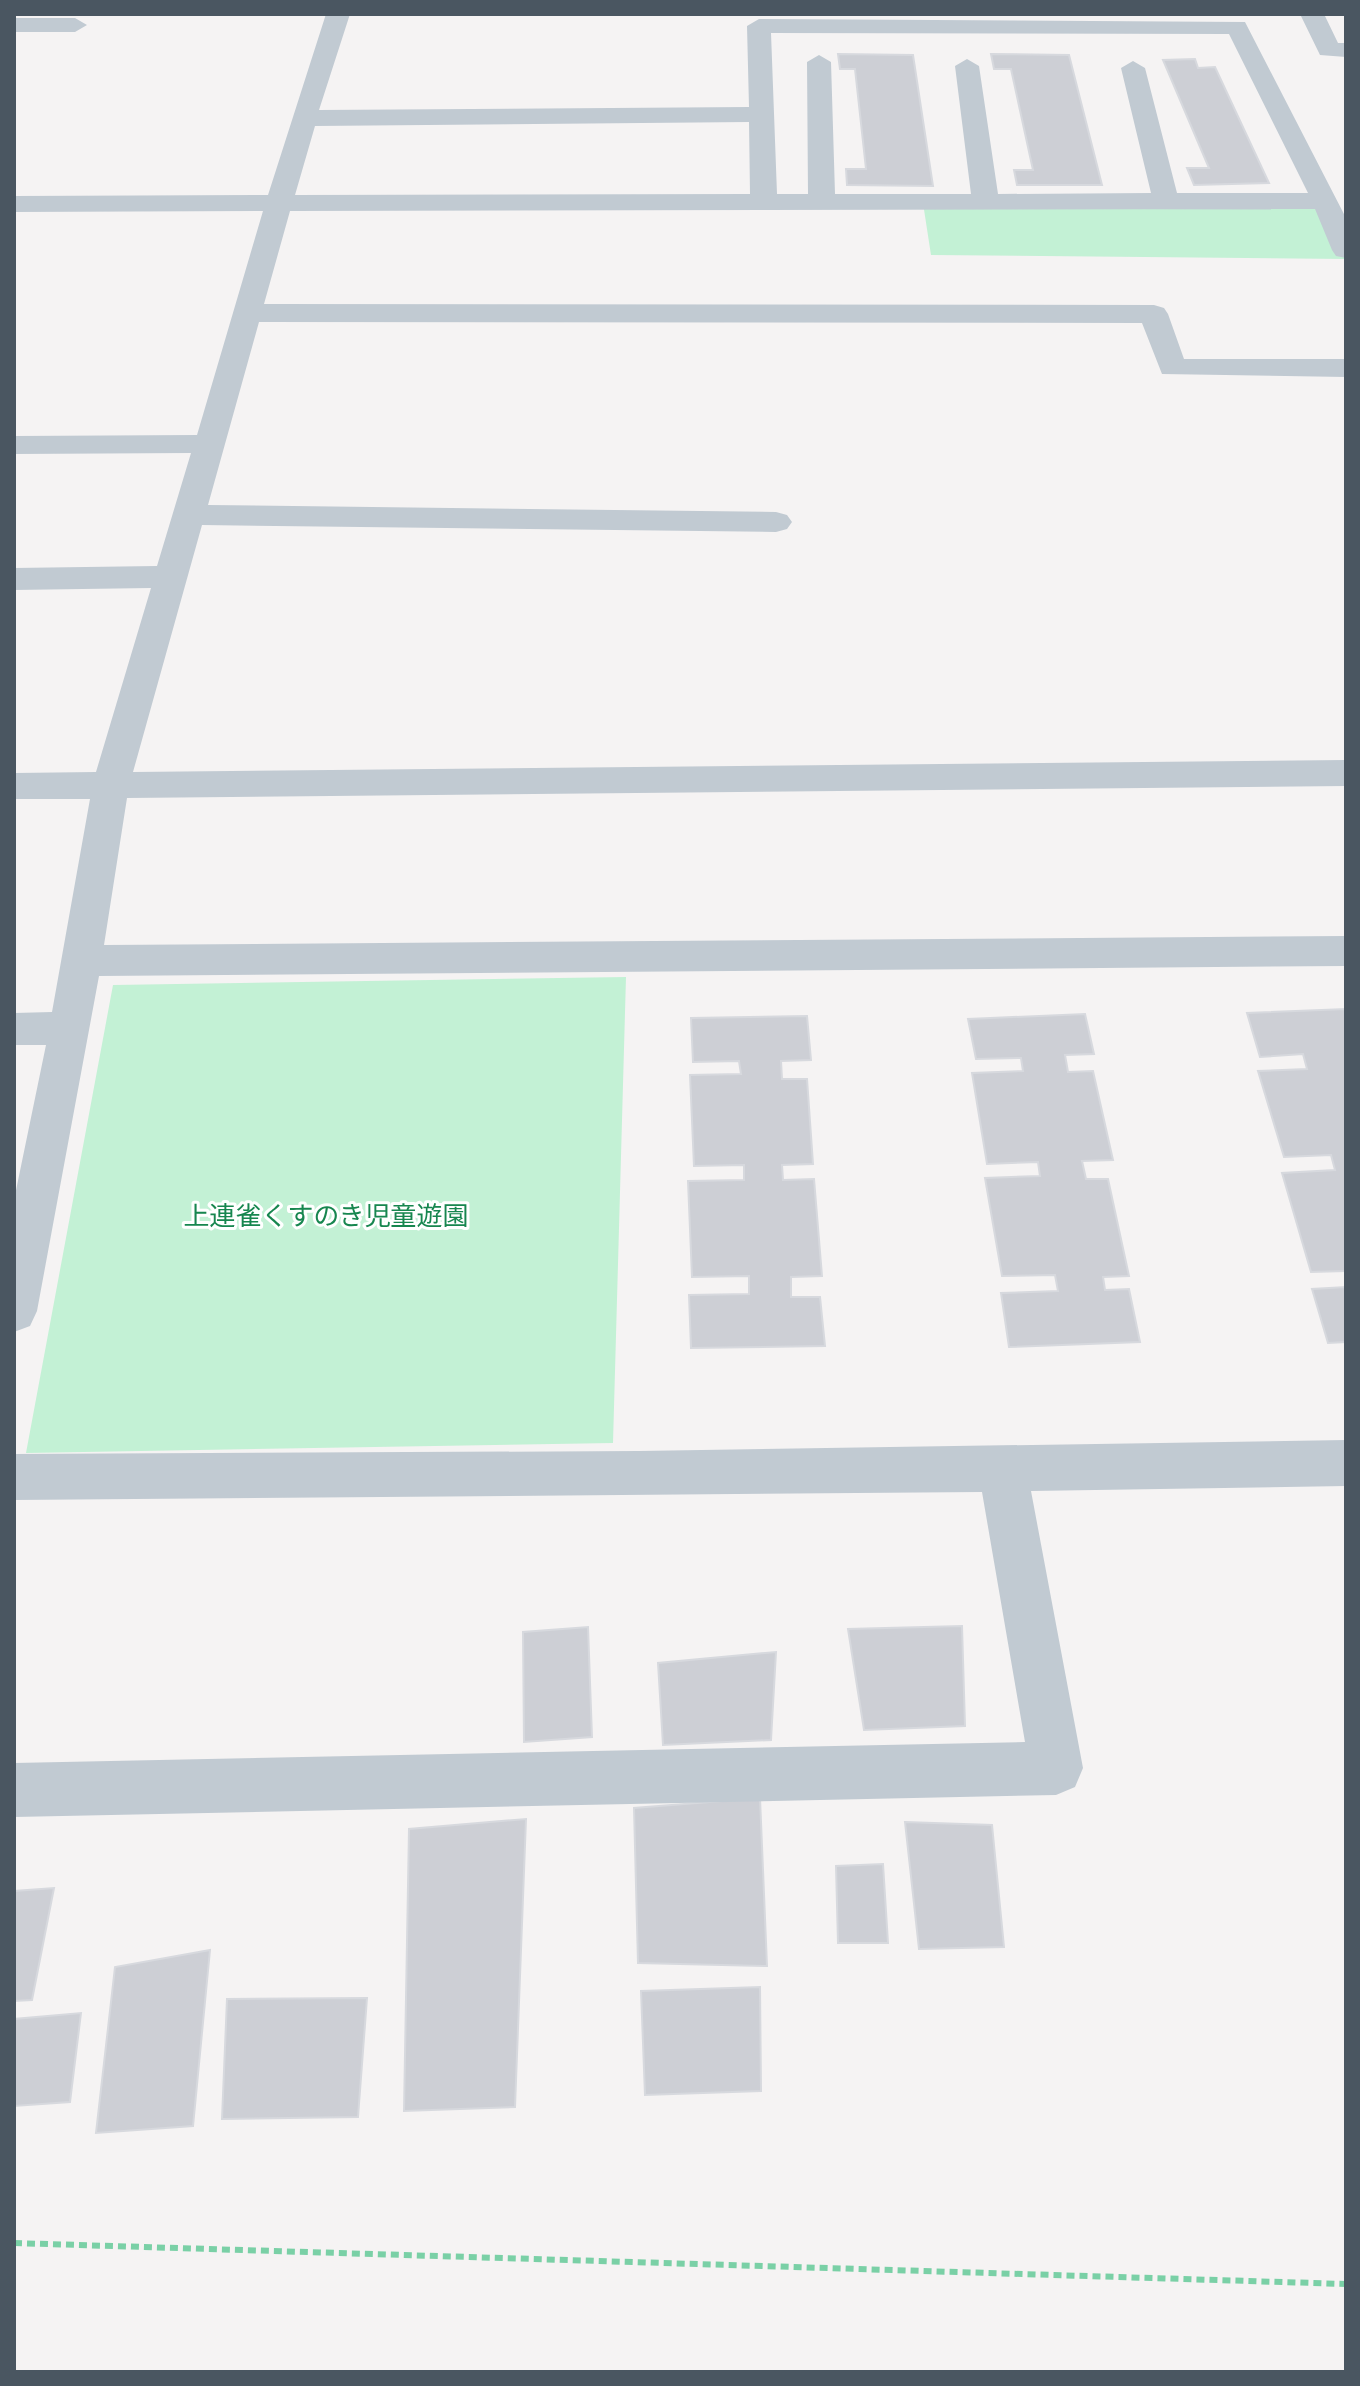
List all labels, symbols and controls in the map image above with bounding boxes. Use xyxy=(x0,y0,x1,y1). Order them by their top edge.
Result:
park label: 上連雀くすのき児童遊園 xyxy=(183,1197,469,1233)

